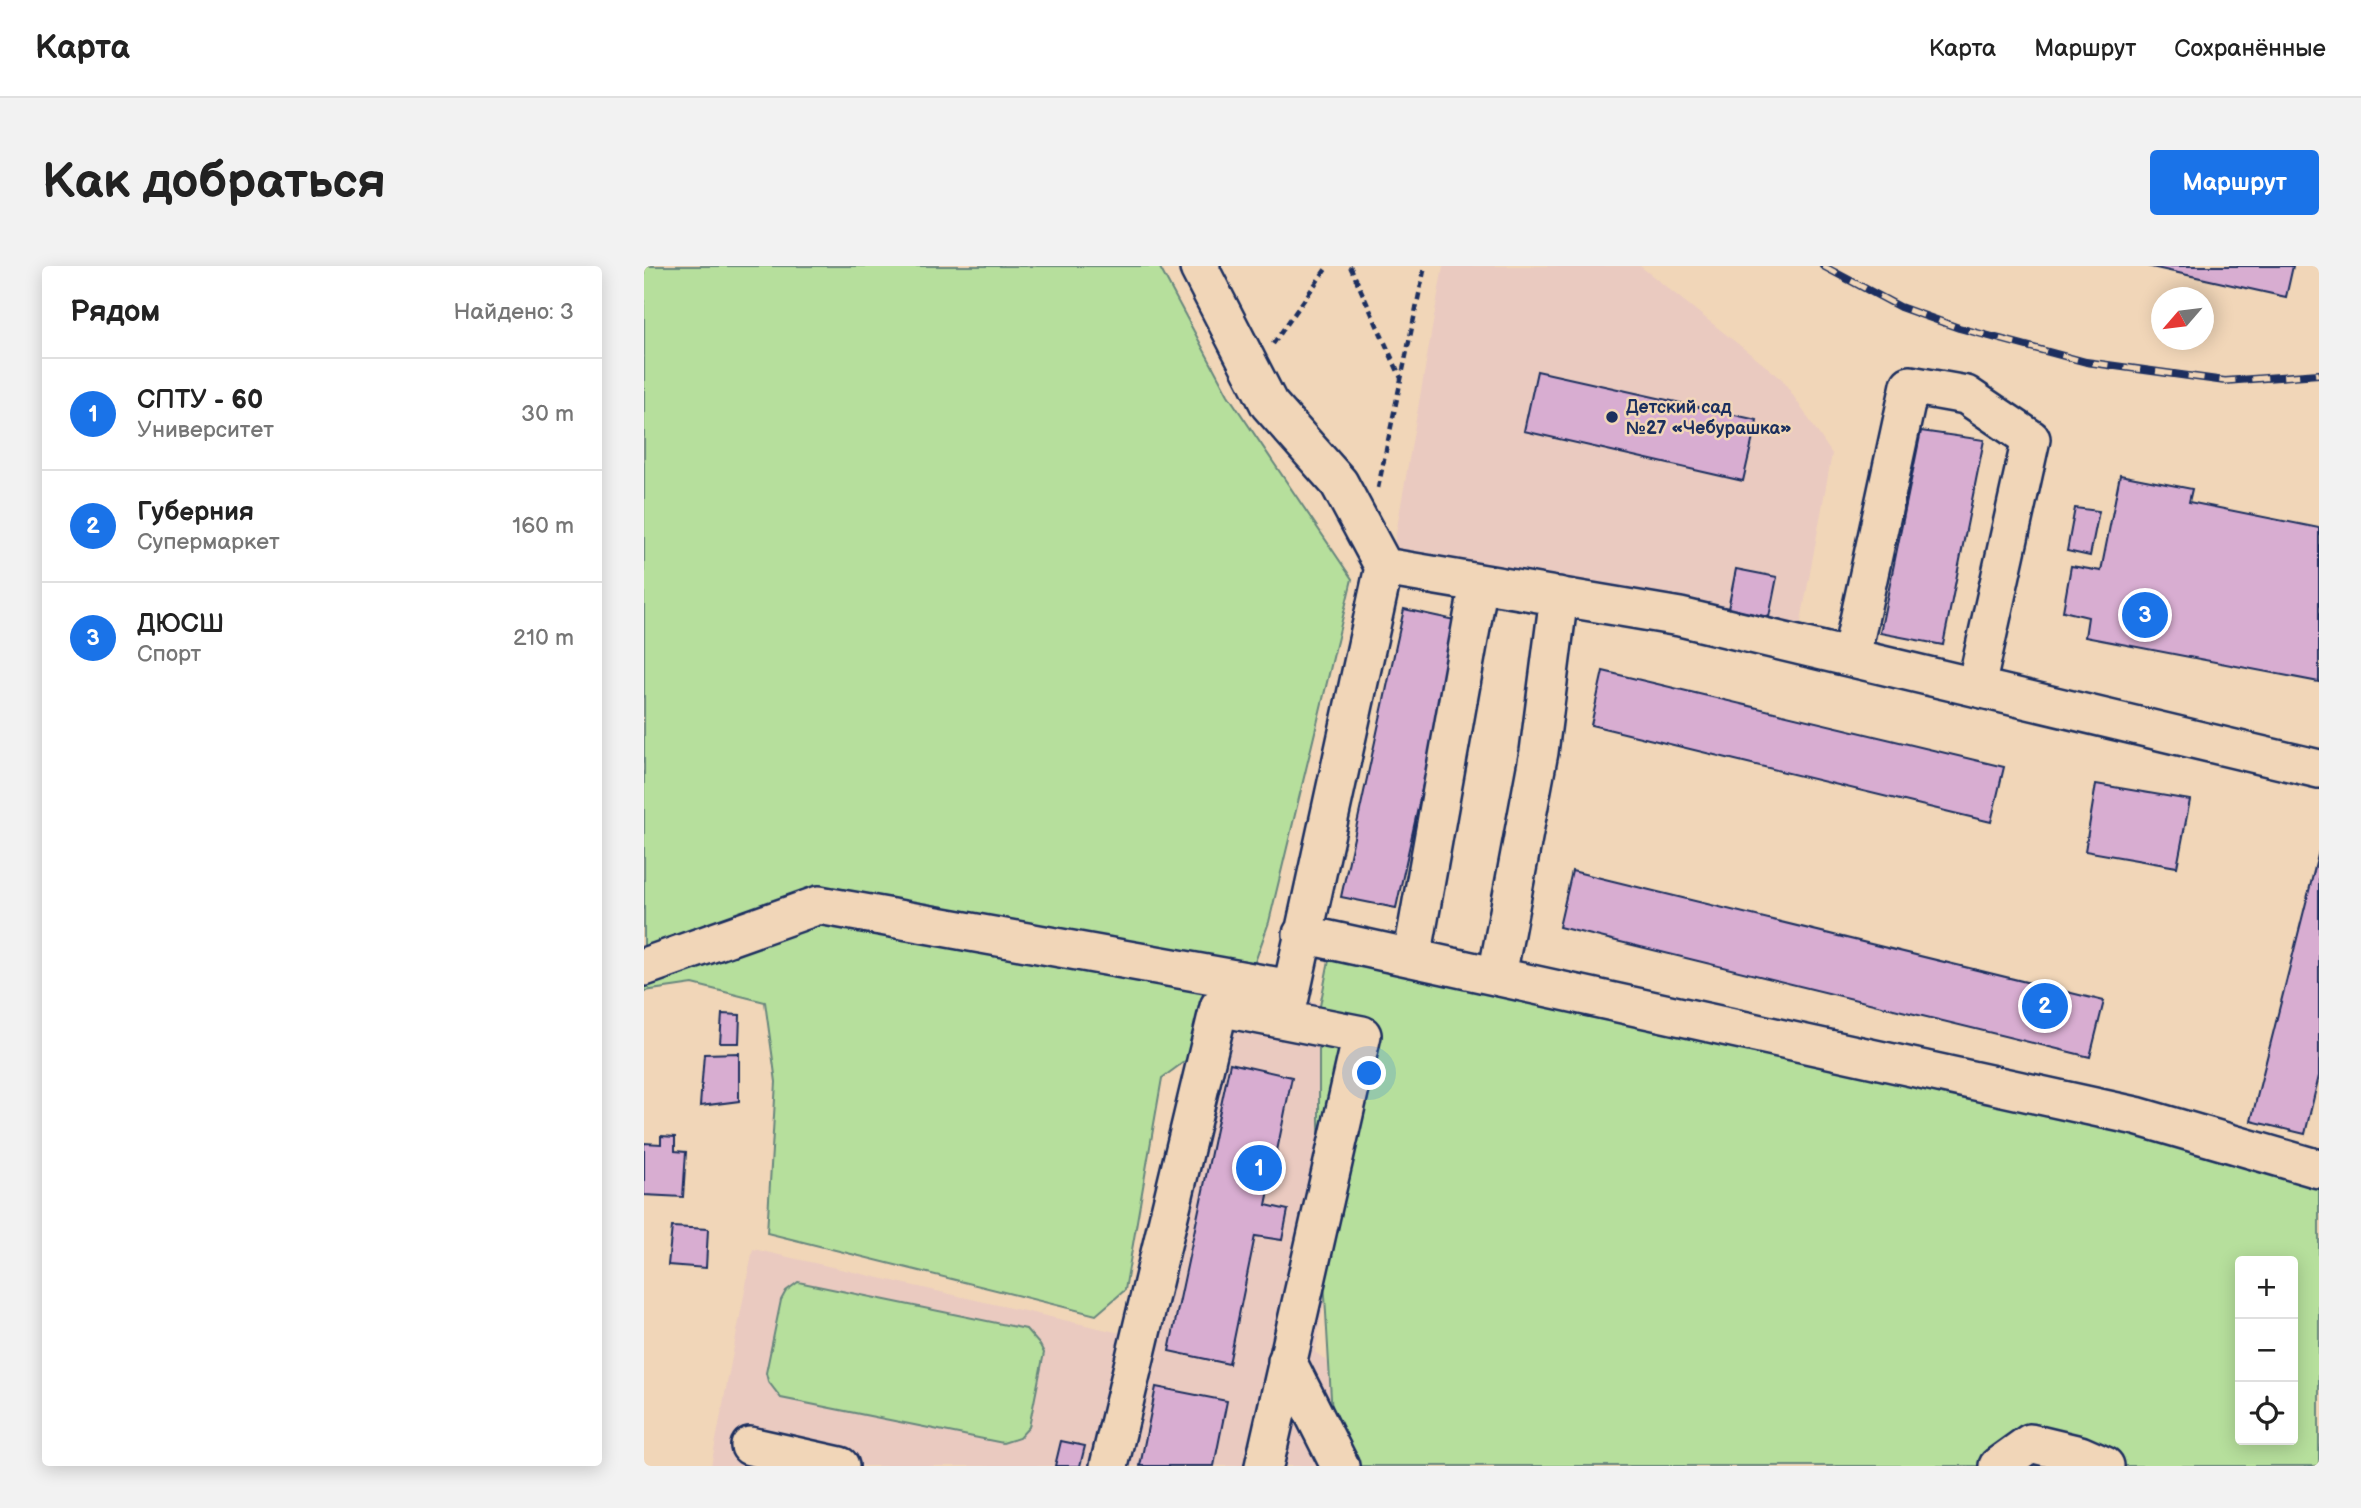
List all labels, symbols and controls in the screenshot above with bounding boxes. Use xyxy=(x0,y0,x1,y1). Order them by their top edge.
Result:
text: Карта xyxy=(35,28,130,68)
text: Карта xyxy=(1929,34,1996,63)
text: Маршрут xyxy=(2034,34,2136,63)
text: Сохранённые xyxy=(2174,34,2326,63)
button: Маршрут xyxy=(2150,150,2319,215)
text: Как добраться xyxy=(42,153,386,212)
north arrow xyxy=(2151,287,2214,350)
text: Рядом xyxy=(70,294,160,330)
text: Найдено: 3 xyxy=(453,298,574,326)
text: СПТУ - 60 xyxy=(137,385,263,416)
place label: Детский сад №27 «Чебурашка» xyxy=(1626,397,1792,439)
text: 1 xyxy=(88,400,98,428)
text: 30 m xyxy=(521,400,574,428)
marker: Детский сад №27 «Чебурашка» xyxy=(1604,409,1620,425)
text: Университет xyxy=(137,416,274,444)
text: Губерния xyxy=(137,497,254,528)
text: 2 xyxy=(86,512,100,540)
text: 160 m xyxy=(512,512,574,540)
text: Супермаркет xyxy=(137,528,280,556)
pin: 3 xyxy=(2122,589,2168,641)
text: ДЮСШ xyxy=(137,609,224,640)
text: 3 xyxy=(86,624,100,652)
text: 210 m xyxy=(513,624,574,652)
text: Спорт xyxy=(137,640,201,668)
pin: 2 xyxy=(2022,980,2068,1032)
your location xyxy=(1352,1056,1386,1090)
pin: 1 xyxy=(1236,1142,1282,1194)
map controls xyxy=(2235,1256,2298,1445)
button: + xyxy=(2235,1256,2298,1319)
button: − xyxy=(2235,1319,2298,1382)
button: locate xyxy=(2235,1382,2298,1445)

